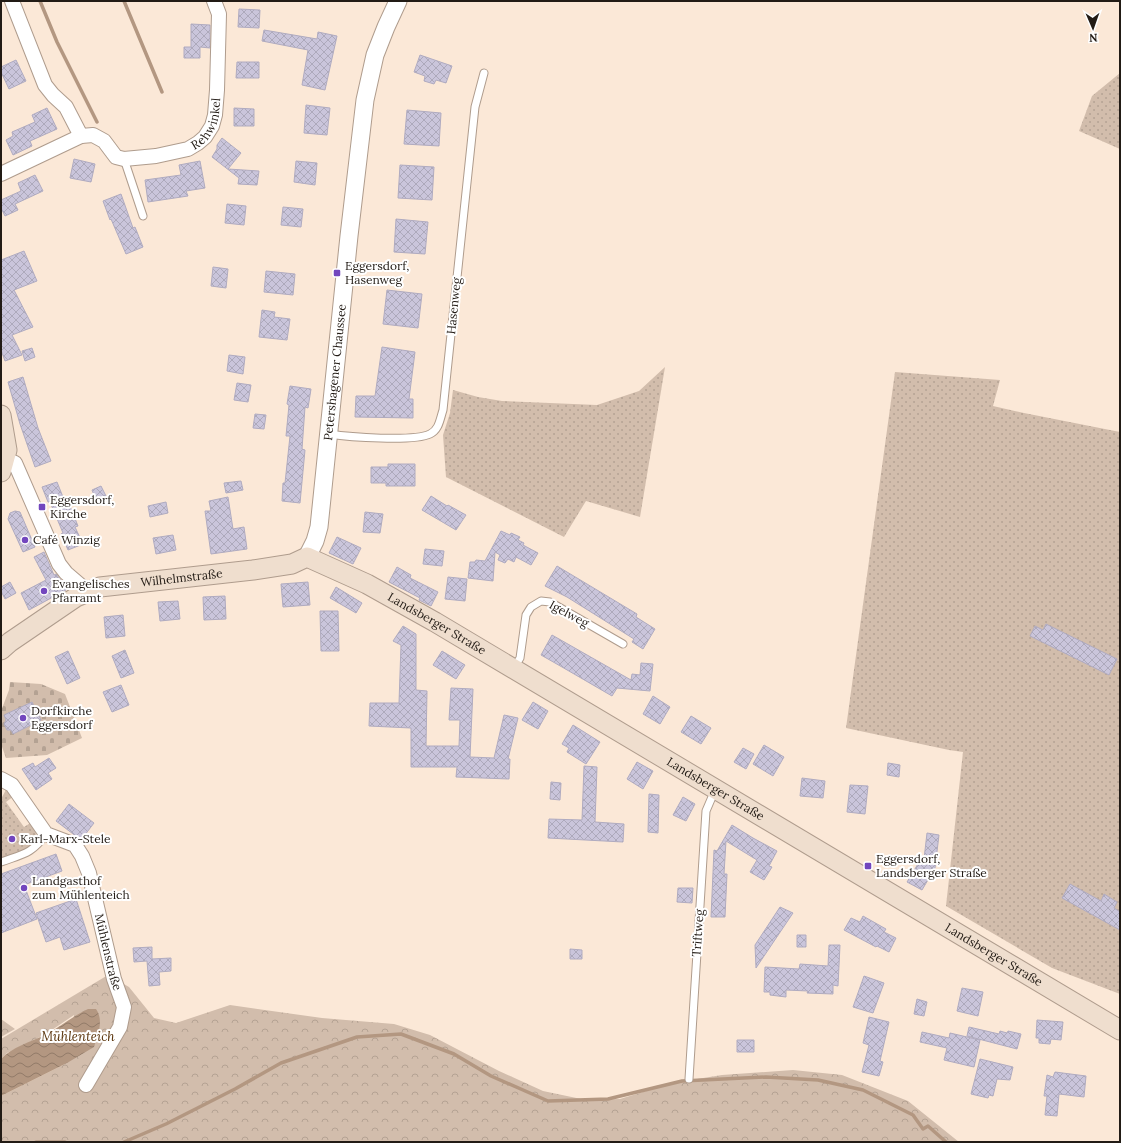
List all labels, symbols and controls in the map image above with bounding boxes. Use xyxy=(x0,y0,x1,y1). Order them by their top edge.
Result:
north arrow xyxy=(1073,8,1113,48)
text: N xyxy=(1088,31,1098,45)
street label: Rehwinkel xyxy=(188,97,223,152)
place label: Eggersdorf, Hasenweg xyxy=(345,258,409,287)
marker: Eggersdorf, Hasenweg xyxy=(332,268,342,278)
street label: Hasenweg xyxy=(443,276,464,335)
street label: Petershagener Chaussee xyxy=(320,303,349,441)
place label: Eggersdorf, Kirche xyxy=(50,492,114,521)
marker: Eggersdorf, Kirche xyxy=(37,502,47,512)
place label: Café Winzig xyxy=(33,532,100,547)
marker: Café Winzig xyxy=(20,535,30,545)
street label: Wilhelmstraße xyxy=(140,565,224,589)
place label: Evangelisches Pfarramt xyxy=(52,576,130,605)
marker: Evangelisches Pfarramt xyxy=(39,586,49,596)
street label: Landsberger Straße xyxy=(385,589,489,658)
street label: Igelweg xyxy=(547,597,592,630)
place label: Dorfkirche Eggersdorf xyxy=(31,703,93,732)
marker: Dorfkirche Eggersdorf xyxy=(18,713,28,723)
street label: Landsberger Straße xyxy=(664,754,768,824)
place label: Karl-Marx-Stele xyxy=(20,831,111,846)
marker: Karl-Marx-Stele xyxy=(7,834,17,844)
place label: Eggersdorf, Landsberger Straße xyxy=(876,851,987,880)
marker: Eggersdorf, Landsberger Straße xyxy=(863,861,873,871)
place label: Landgasthof zum Mühlenteich xyxy=(32,873,130,902)
marker: Landgasthof zum Mühlenteich xyxy=(19,883,29,893)
street label: Triftweg xyxy=(688,908,707,957)
street label: Mühlenstraße xyxy=(92,912,126,993)
street label: Landsberger Straße xyxy=(943,920,1046,990)
water label: Mühlenteich xyxy=(41,1028,115,1045)

